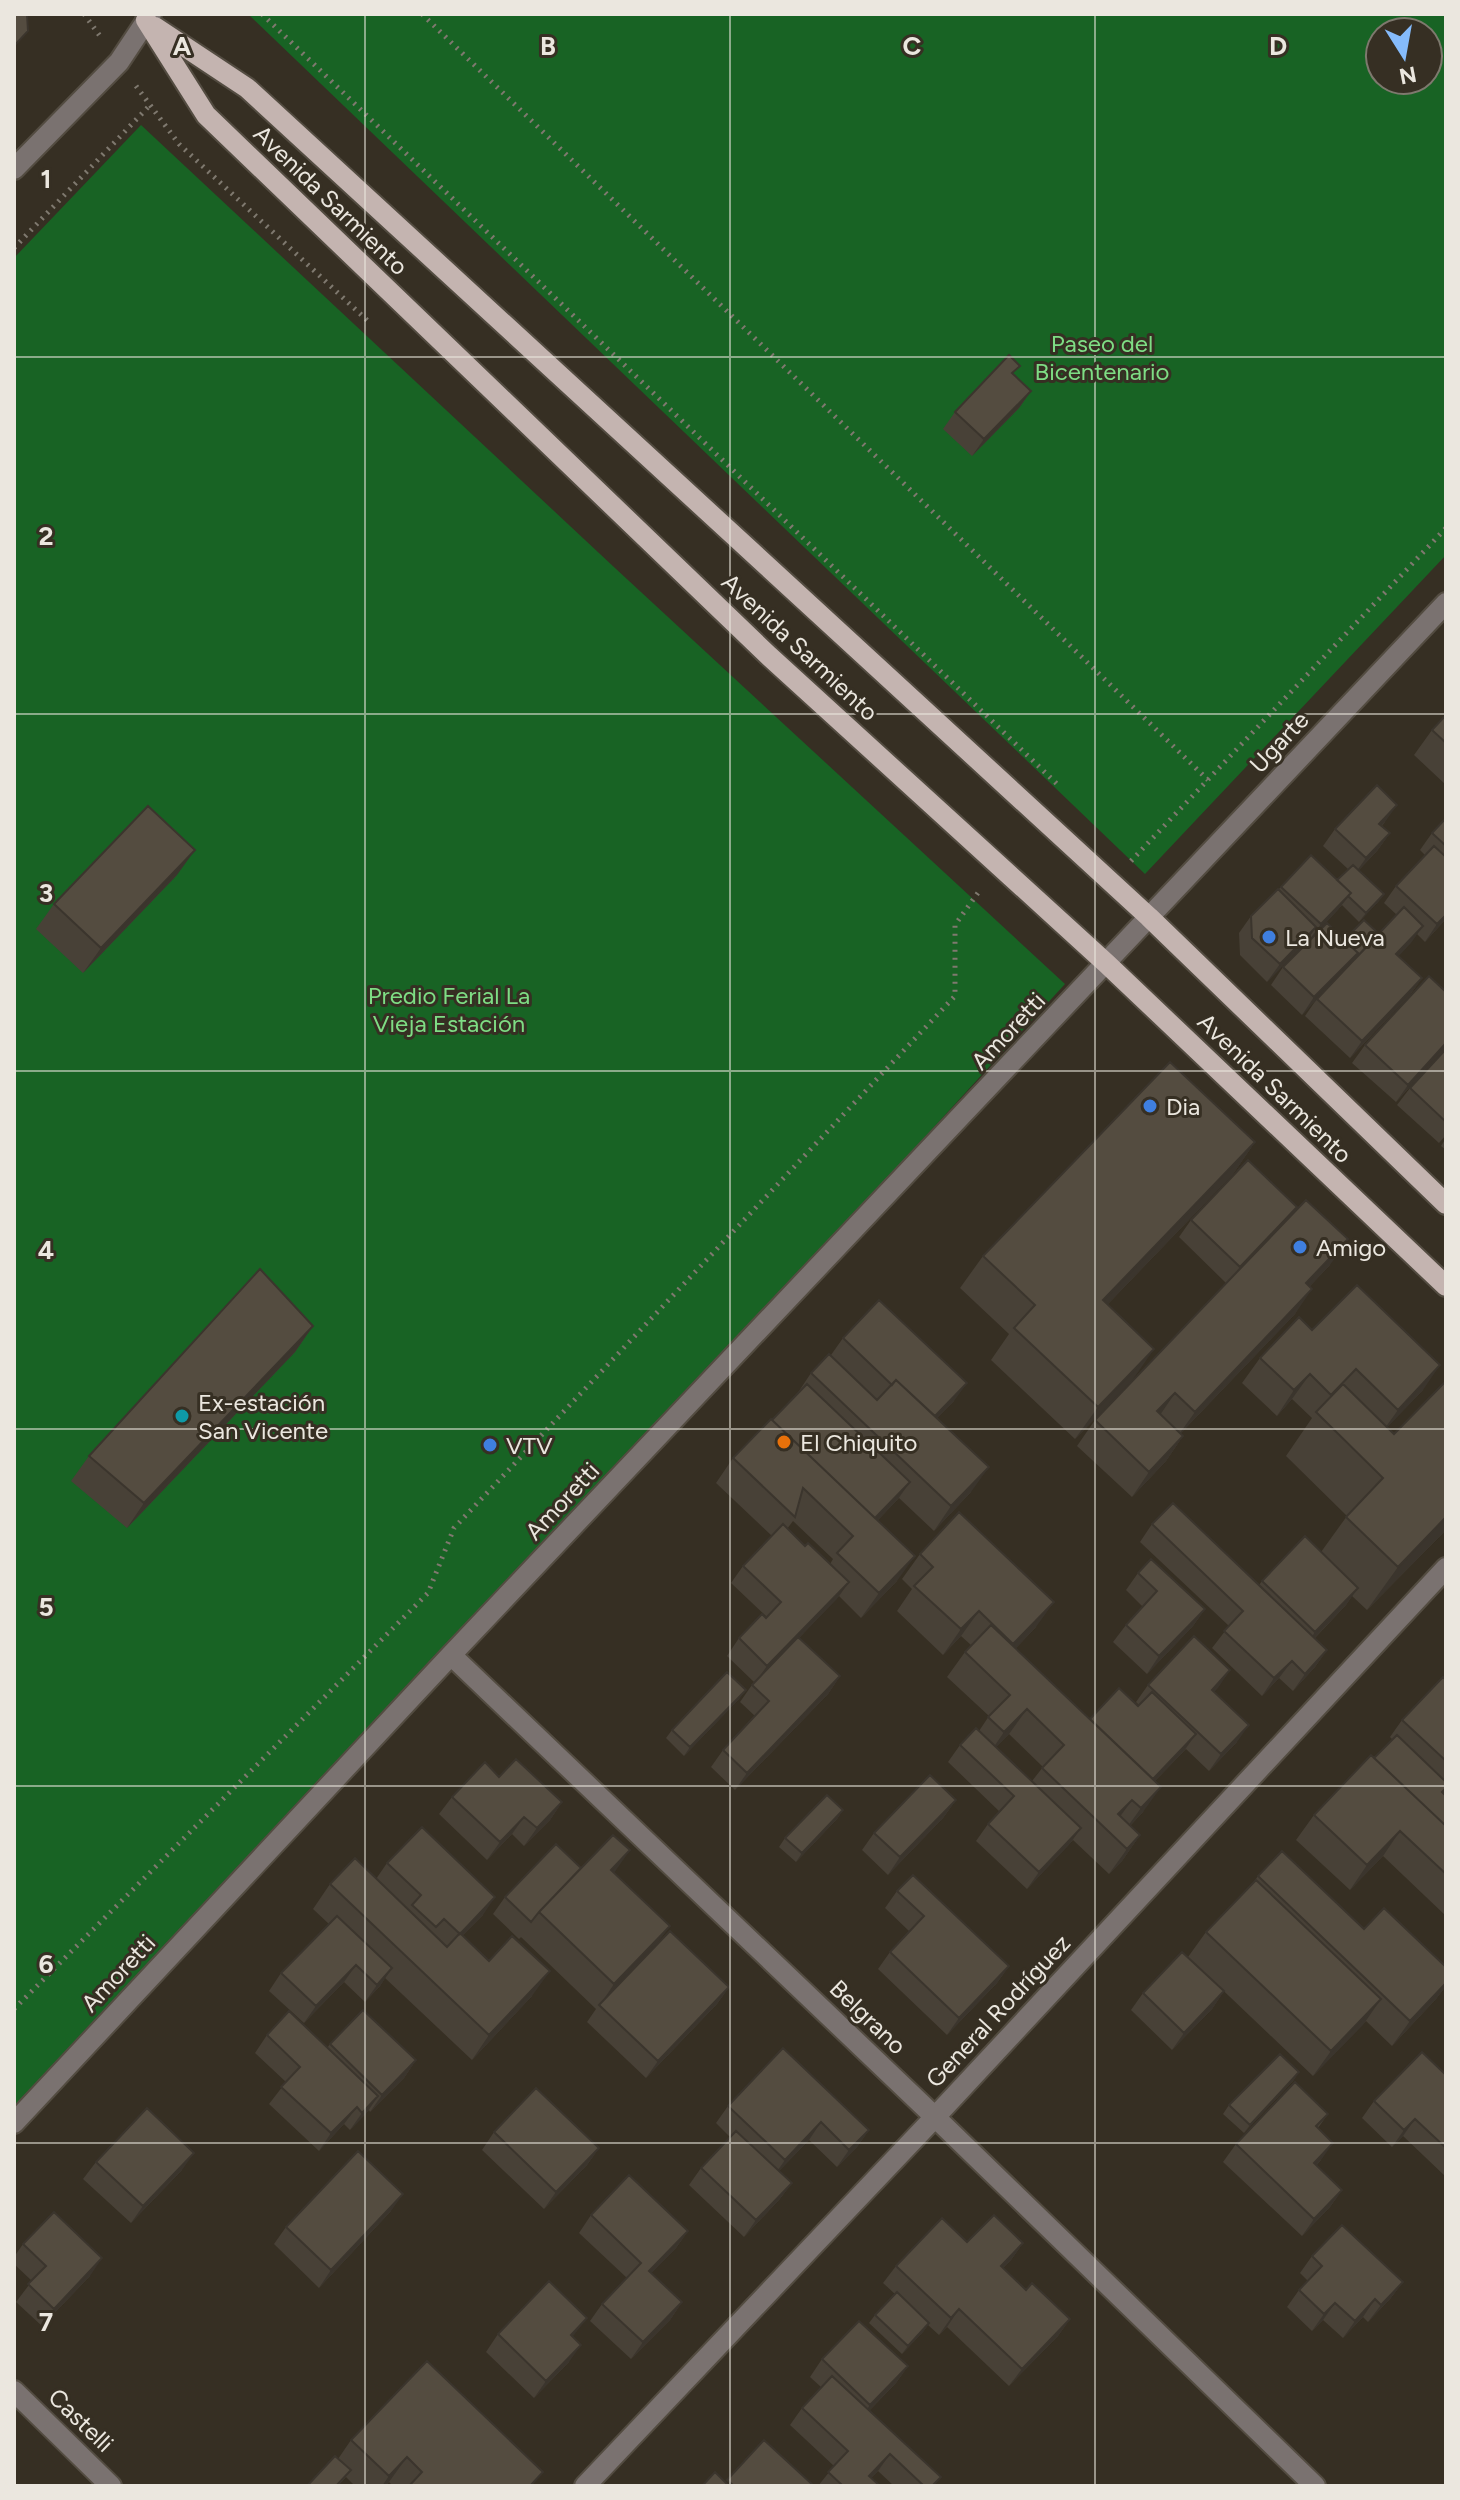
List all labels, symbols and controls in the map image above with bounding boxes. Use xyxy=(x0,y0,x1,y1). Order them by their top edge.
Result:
north arrow xyxy=(1364,16,1444,96)
text: A xyxy=(173,30,192,62)
text: B xyxy=(540,30,556,62)
text: C xyxy=(903,30,922,62)
text: D xyxy=(1269,30,1287,62)
text: N xyxy=(1397,60,1419,90)
street label: Avenida Sarmiento xyxy=(248,119,414,281)
text: 1 xyxy=(41,163,51,195)
park label: Paseo del Bicentenario xyxy=(1034,329,1170,386)
text: 2 xyxy=(38,520,54,552)
street label: Avenida Sarmiento xyxy=(716,567,884,727)
street label: Ugarte xyxy=(1243,705,1315,779)
text: 3 xyxy=(39,877,53,909)
place label: La Nueva xyxy=(1285,923,1385,952)
marker: La Nueva xyxy=(1260,928,1278,946)
park label: Predio Ferial La Vieja Estación xyxy=(368,981,530,1038)
street label: Amoretti xyxy=(965,986,1051,1076)
street label: Avenida Sarmiento xyxy=(1192,1007,1358,1169)
place label: Dia xyxy=(1166,1092,1200,1121)
marker: Dia xyxy=(1141,1097,1159,1115)
place label: Amigo xyxy=(1316,1233,1386,1262)
text: 4 xyxy=(38,1234,54,1266)
marker: Amigo xyxy=(1291,1238,1309,1256)
place label: Ex-estación San Vicente xyxy=(198,1388,328,1445)
marker: Ex-estación San Vicente xyxy=(173,1407,191,1425)
place label: El Chiquito xyxy=(800,1428,917,1457)
place label: VTV xyxy=(506,1431,553,1460)
marker: El Chiquito xyxy=(775,1433,793,1451)
marker: VTV xyxy=(481,1436,499,1454)
street label: Amoretti xyxy=(519,1456,605,1546)
text: 5 xyxy=(38,1591,54,1623)
street label: Amoretti xyxy=(75,1928,161,2018)
street label: General Rodríguez xyxy=(920,1929,1076,2093)
text: 6 xyxy=(38,1948,54,1980)
street label: Belgrano xyxy=(824,1974,912,2060)
text: 7 xyxy=(39,2306,53,2338)
street label: Castelli xyxy=(43,2382,119,2458)

